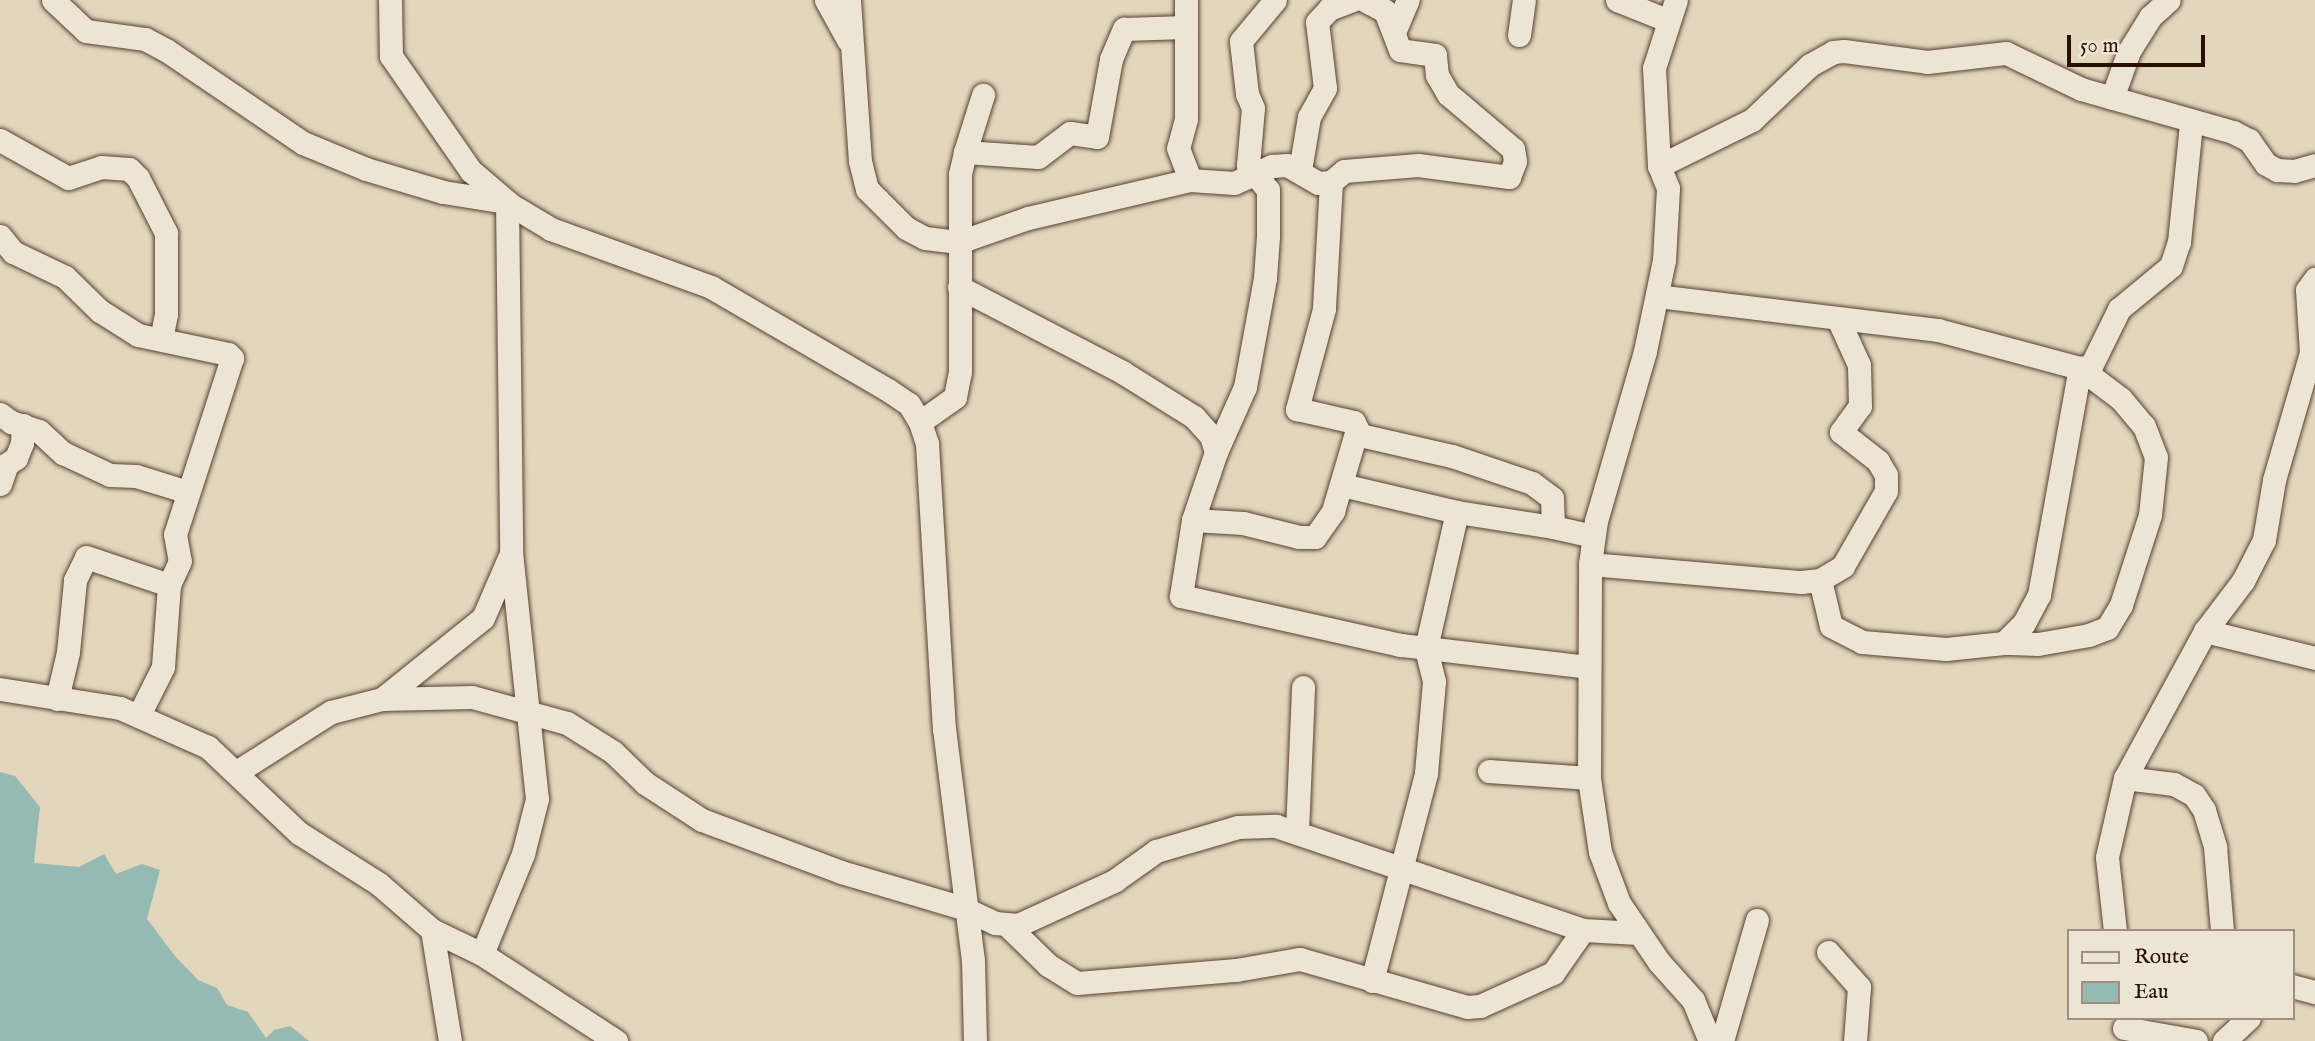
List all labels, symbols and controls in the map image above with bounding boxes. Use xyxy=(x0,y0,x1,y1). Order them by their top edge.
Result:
scale bar xyxy=(2070,21,2208,65)
text: 50 m xyxy=(2080,33,2119,60)
legend xyxy=(2066,929,2294,1020)
text: Route xyxy=(2134,944,2189,971)
text: Eau xyxy=(2134,979,2169,1006)

